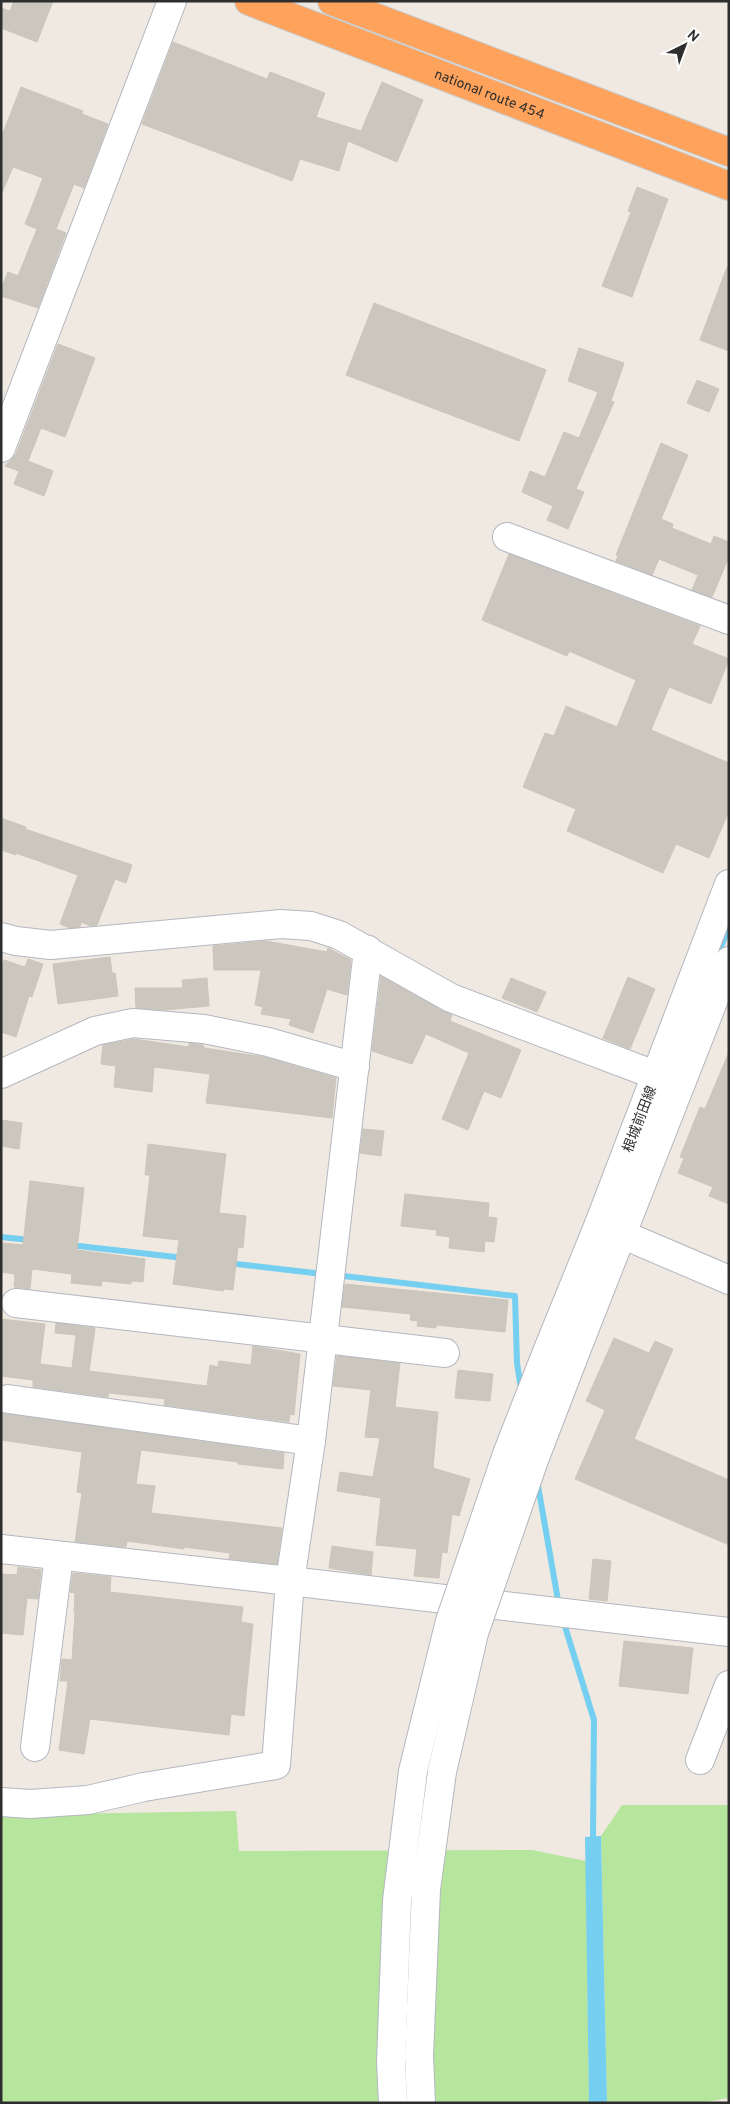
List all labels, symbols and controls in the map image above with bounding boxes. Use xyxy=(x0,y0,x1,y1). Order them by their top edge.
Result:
north arrow xyxy=(660,20,710,70)
text: N xyxy=(683,27,702,46)
street label: national route 454 xyxy=(432,66,547,124)
street label: 根城前田線 xyxy=(619,1083,661,1155)

